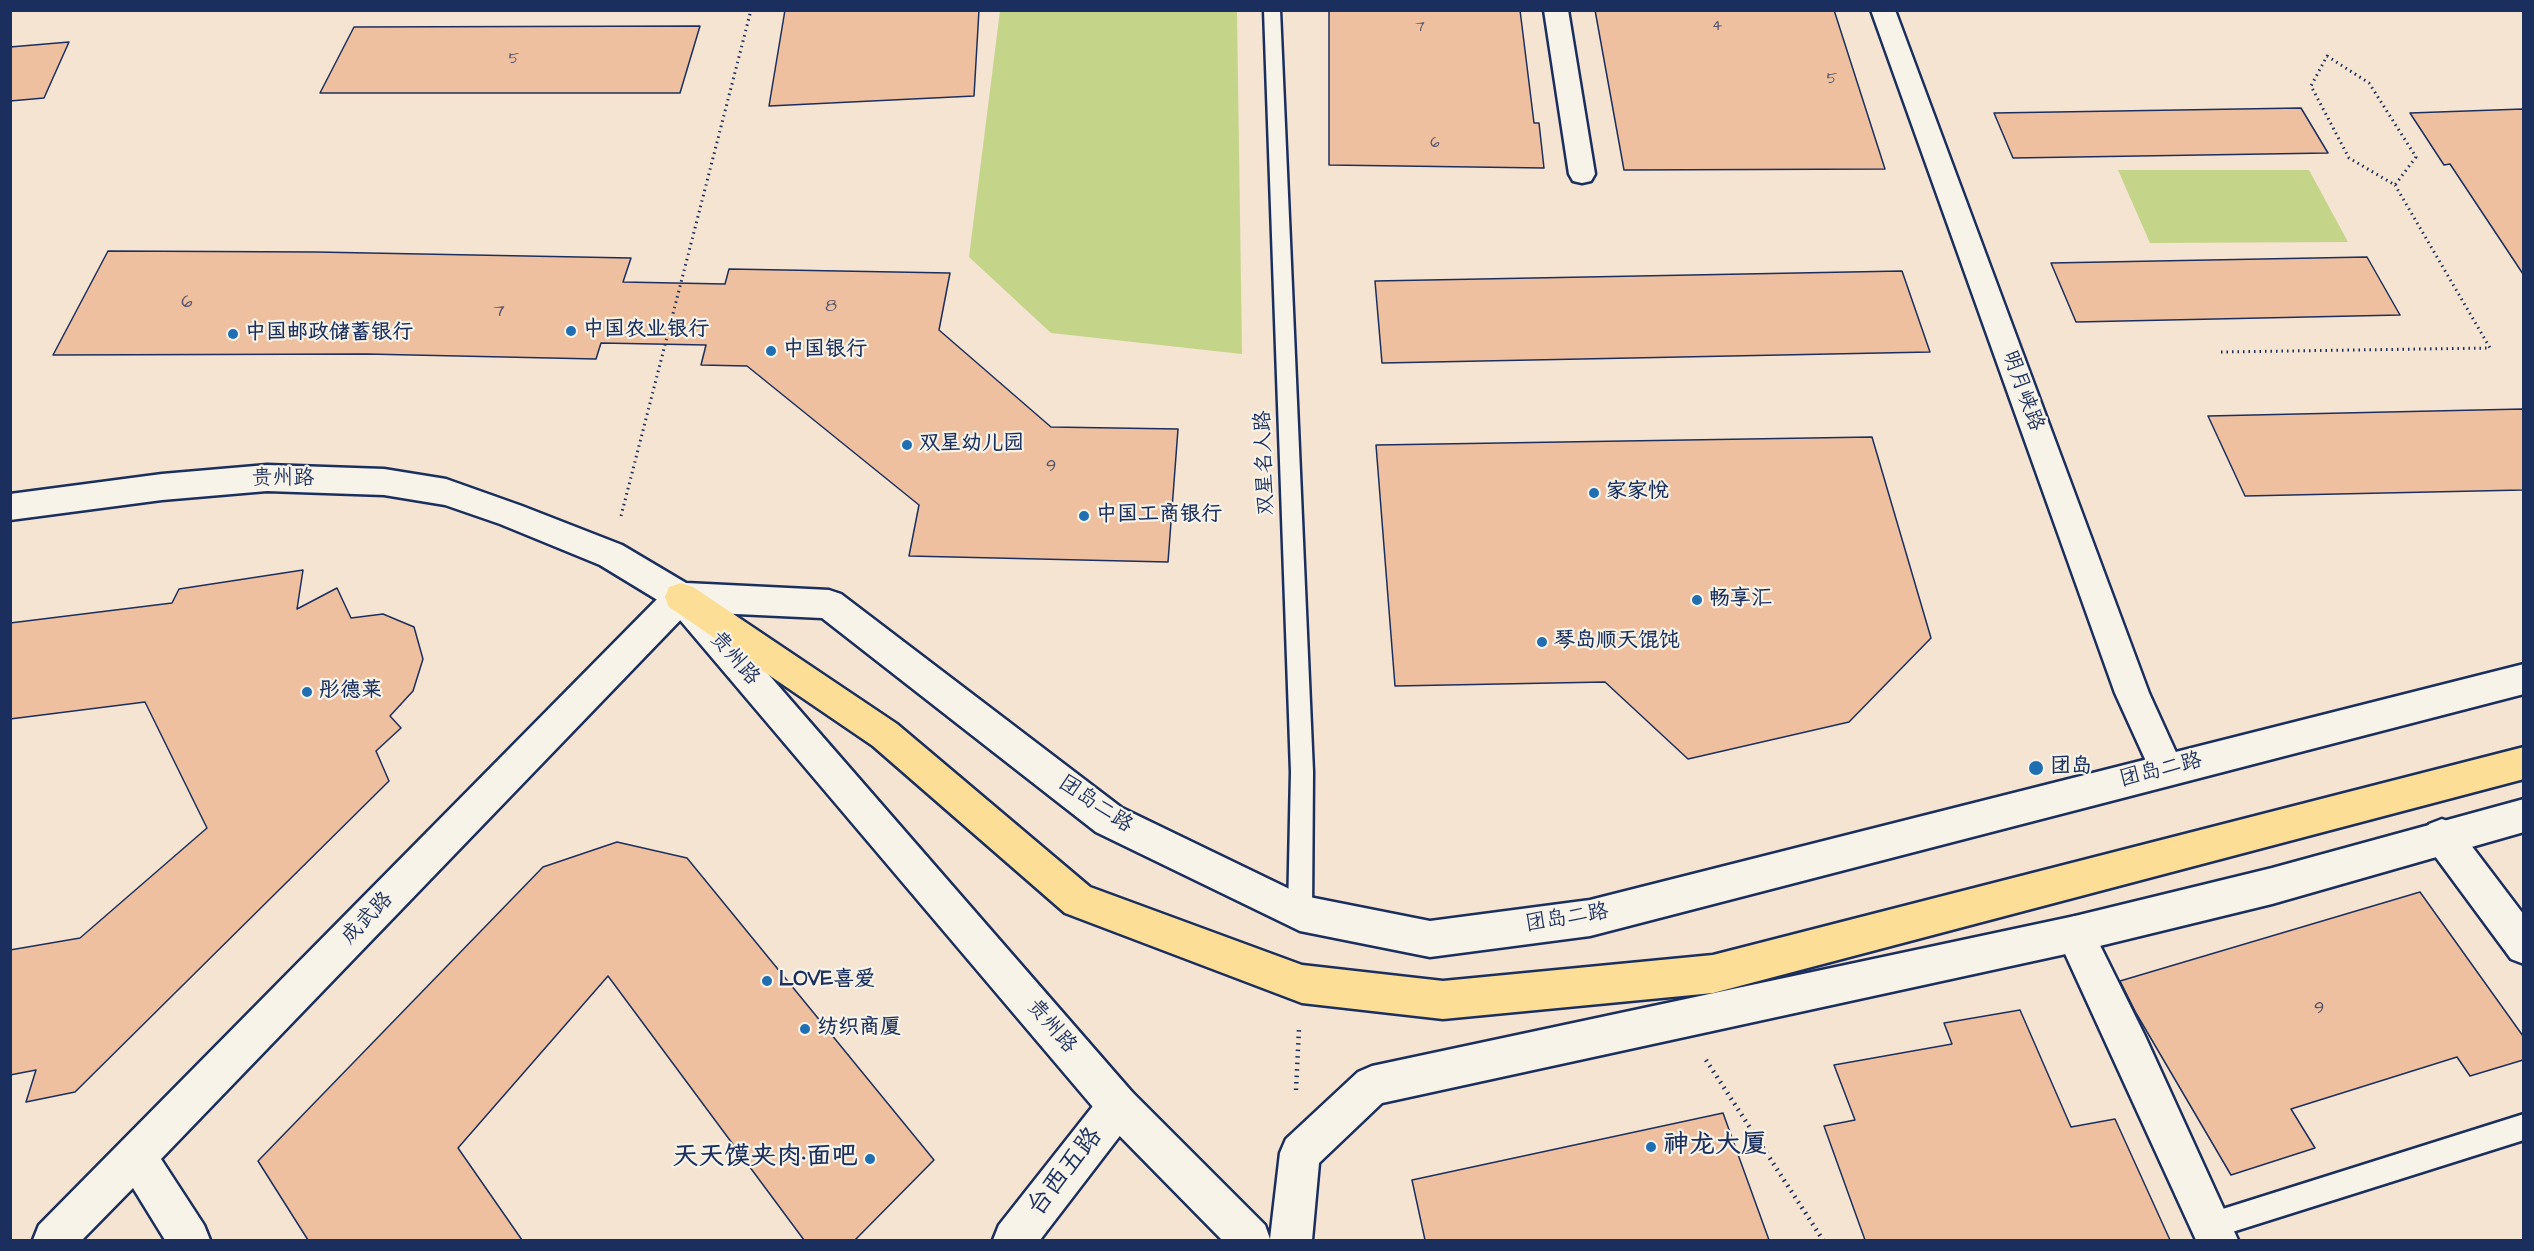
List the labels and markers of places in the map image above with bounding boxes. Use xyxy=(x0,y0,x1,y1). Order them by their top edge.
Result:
place label: 中国农业银行 xyxy=(583,318,709,344)
place label: 中国邮政储蓄银行 xyxy=(245,321,413,347)
marker: 中国农业银行 xyxy=(564,324,578,338)
marker: 中国邮政储蓄银行 xyxy=(226,327,240,341)
place label: 中国银行 xyxy=(783,338,867,364)
marker: 中国银行 xyxy=(764,344,778,358)
place label: 双星幼儿园 xyxy=(919,432,1024,458)
marker: 双星幼儿园 xyxy=(900,438,914,452)
place label: 家家悦 xyxy=(1606,480,1669,506)
marker: 家家悦 xyxy=(1587,486,1601,500)
place label: 中国工商银行 xyxy=(1096,503,1222,529)
marker: 中国工商银行 xyxy=(1077,509,1091,523)
place label: 畅享汇 xyxy=(1709,587,1772,613)
marker: 畅享汇 xyxy=(1690,593,1704,607)
place label: 琴岛顺天馄饨 xyxy=(1554,629,1680,655)
marker: 琴岛顺天馄饨 xyxy=(1535,635,1549,649)
place label: 彤德莱 xyxy=(319,679,382,705)
marker: 彤德莱 xyxy=(300,685,314,699)
place label: 团岛 xyxy=(2050,755,2092,781)
marker: 团岛 xyxy=(2027,759,2045,777)
place label: LOVE喜爱 xyxy=(779,968,875,994)
marker: LOVE喜爱 xyxy=(760,974,774,988)
place label: 纺织商厦 xyxy=(817,1016,901,1042)
marker: 纺织商厦 xyxy=(798,1022,812,1036)
place label: 神龙大厦 xyxy=(1663,1131,1767,1163)
marker: 神龙大厦 xyxy=(1644,1140,1658,1154)
place label: 天天馍夹肉·面吧 xyxy=(672,1143,858,1175)
marker: 天天馍夹肉·面吧 xyxy=(863,1152,877,1166)

